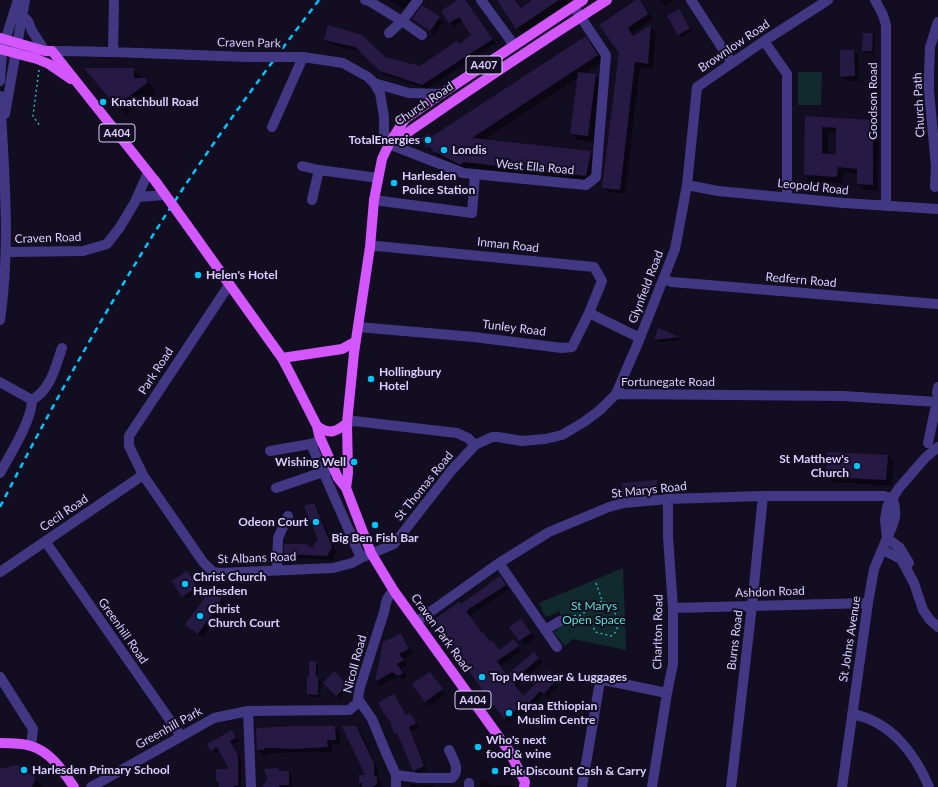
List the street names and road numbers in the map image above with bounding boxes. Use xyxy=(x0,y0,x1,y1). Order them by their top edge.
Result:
street label: Brownlow Road xyxy=(695,17,773,75)
street label: Craven Park xyxy=(217,35,281,51)
road number: A407 xyxy=(466,56,502,74)
street label: Goodson Road xyxy=(866,62,880,140)
street label: Church Path xyxy=(910,72,928,138)
street label: Church Road xyxy=(392,79,456,129)
road number: A404 xyxy=(99,124,135,142)
street label: West Ella Road xyxy=(495,156,575,178)
street label: Leopold Road xyxy=(777,176,849,198)
street label: Craven Road xyxy=(14,230,82,246)
street label: Inman Road xyxy=(476,235,540,255)
street label: Glynfield Road xyxy=(626,249,666,325)
street label: Redfern Road xyxy=(765,270,837,290)
street label: Tunley Road xyxy=(481,317,547,339)
street label: Park Road xyxy=(135,345,177,397)
street label: Fortunegate Road xyxy=(621,375,715,389)
street label: St Thomas Road xyxy=(392,449,456,523)
street label: St Marys Road xyxy=(611,479,687,501)
street label: Cecil Road xyxy=(37,492,91,534)
street label: St Albans Road xyxy=(217,549,297,567)
street label: Ashdon Road xyxy=(735,584,805,600)
street label: Craven Park Road xyxy=(408,591,474,675)
street label: Charlton Road xyxy=(650,594,666,670)
street label: Greenhill Road xyxy=(95,595,151,667)
street label: St Johns Avenue xyxy=(836,595,864,683)
street label: Burns Road xyxy=(724,609,746,671)
street label: Nicoll Road xyxy=(340,633,370,695)
road number: A404 xyxy=(455,691,491,709)
street label: Greenhill Park xyxy=(133,704,205,752)

